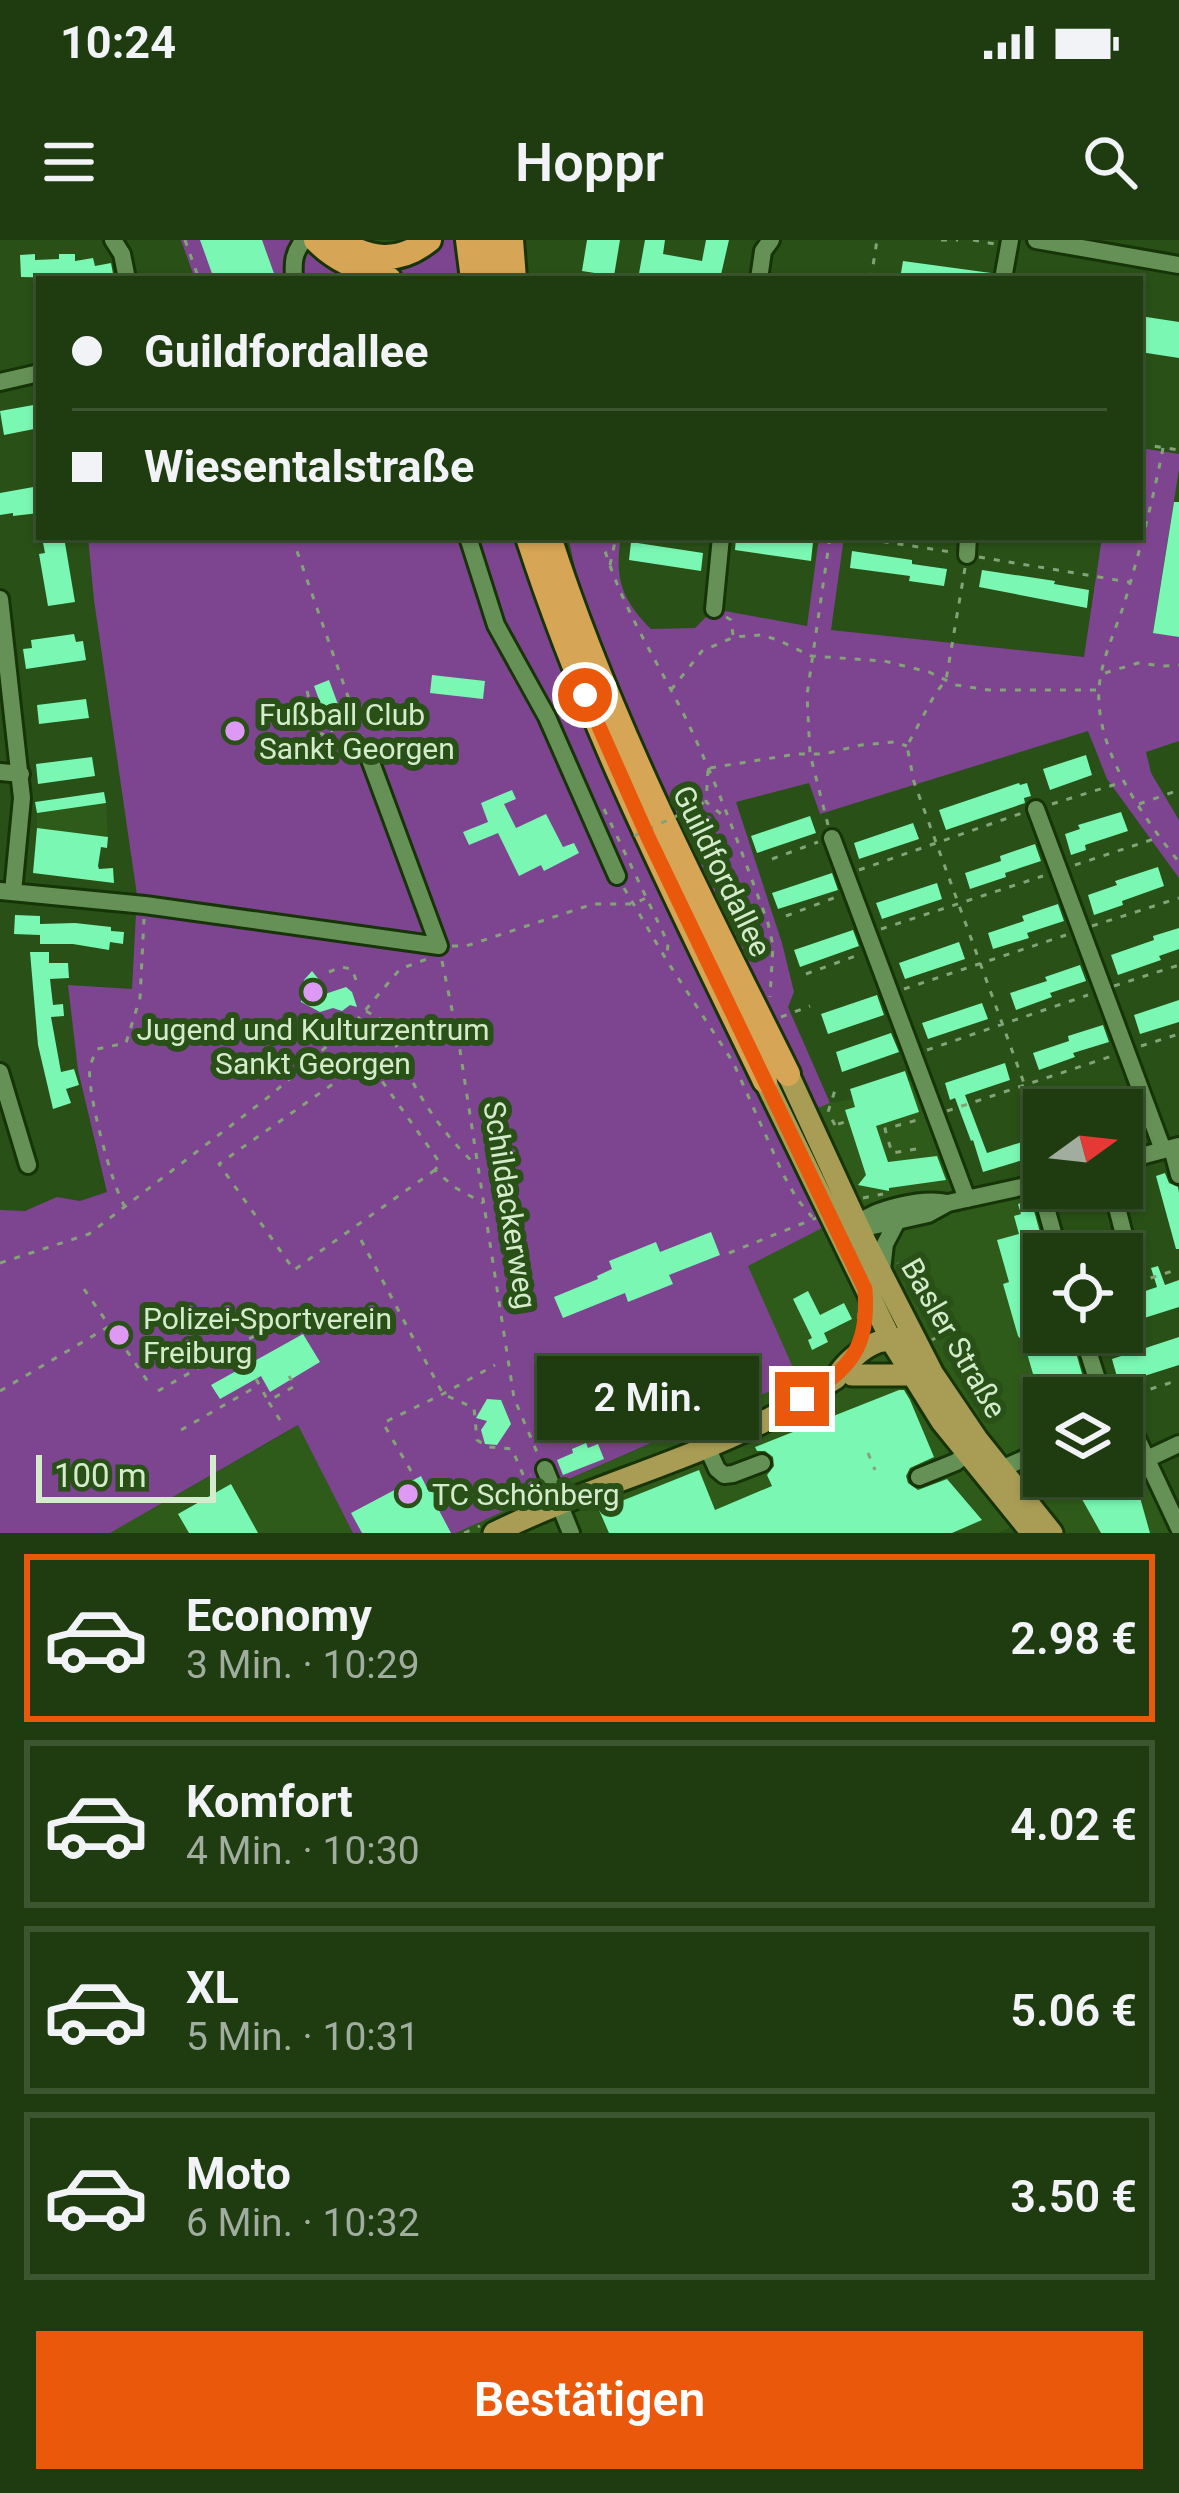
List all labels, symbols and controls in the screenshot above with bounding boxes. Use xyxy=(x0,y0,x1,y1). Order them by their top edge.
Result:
text: 10:24 xyxy=(60,16,176,69)
icon: menu xyxy=(36,129,102,195)
icon: search xyxy=(1077,129,1143,195)
text: Hoppr xyxy=(515,131,664,194)
text: Guildfordallee xyxy=(144,325,428,378)
text: Wiesentalstraße xyxy=(144,440,474,493)
route start xyxy=(558,668,612,722)
place label: Fußball Club Sankt Georgen xyxy=(259,697,455,766)
marker: Fußball Club Sankt Georgen xyxy=(222,718,248,744)
street label: Guildfordallee xyxy=(666,780,778,962)
marker: Jugend und Kulturzentrum Sankt Georgen xyxy=(300,979,326,1005)
place label: Jugend und Kulturzentrum Sankt Georgen xyxy=(136,1012,490,1081)
north arrow xyxy=(1023,1089,1143,1209)
map controls xyxy=(1023,1089,1143,1497)
street label: Schildackerweg xyxy=(476,1099,544,1311)
button: locate xyxy=(1023,1233,1143,1353)
street label: Basler Straße xyxy=(894,1252,1014,1424)
place label: Polizei-Sportverein Freiburg xyxy=(143,1301,392,1370)
marker: Polizei-Sportverein Freiburg xyxy=(106,1322,132,1348)
callout: 2 Min. xyxy=(538,1357,760,1441)
route end xyxy=(775,1372,829,1426)
text: 2 Min. xyxy=(593,1375,703,1421)
button: layers xyxy=(1023,1377,1143,1497)
scale bar xyxy=(36,1449,216,1502)
text: 100 m xyxy=(54,1456,147,1495)
place label: TC Schönberg xyxy=(432,1477,620,1512)
marker: TC Schönberg xyxy=(395,1481,421,1507)
icon: car xyxy=(42,1584,150,1692)
text: Economy xyxy=(186,1589,372,1642)
text: 2.98 € xyxy=(1010,1612,1137,1665)
text: 3 Min. · 10:29 xyxy=(186,1642,420,1688)
icon: car xyxy=(42,1770,150,1878)
text: Komfort xyxy=(186,1775,353,1828)
text: 4.02 € xyxy=(1010,1798,1137,1851)
text: 4 Min. · 10:30 xyxy=(186,1828,420,1874)
icon: car xyxy=(42,1956,150,2064)
text: XL xyxy=(186,1961,239,2014)
text: 5.06 € xyxy=(1010,1984,1137,2037)
text: 5 Min. · 10:31 xyxy=(186,2014,420,2060)
icon: car xyxy=(42,2142,150,2250)
text: Moto xyxy=(186,2147,291,2200)
text: 3.50 € xyxy=(1010,2170,1137,2223)
text: 6 Min. · 10:32 xyxy=(186,2200,420,2246)
button: Bestätigen xyxy=(36,2331,1143,2469)

